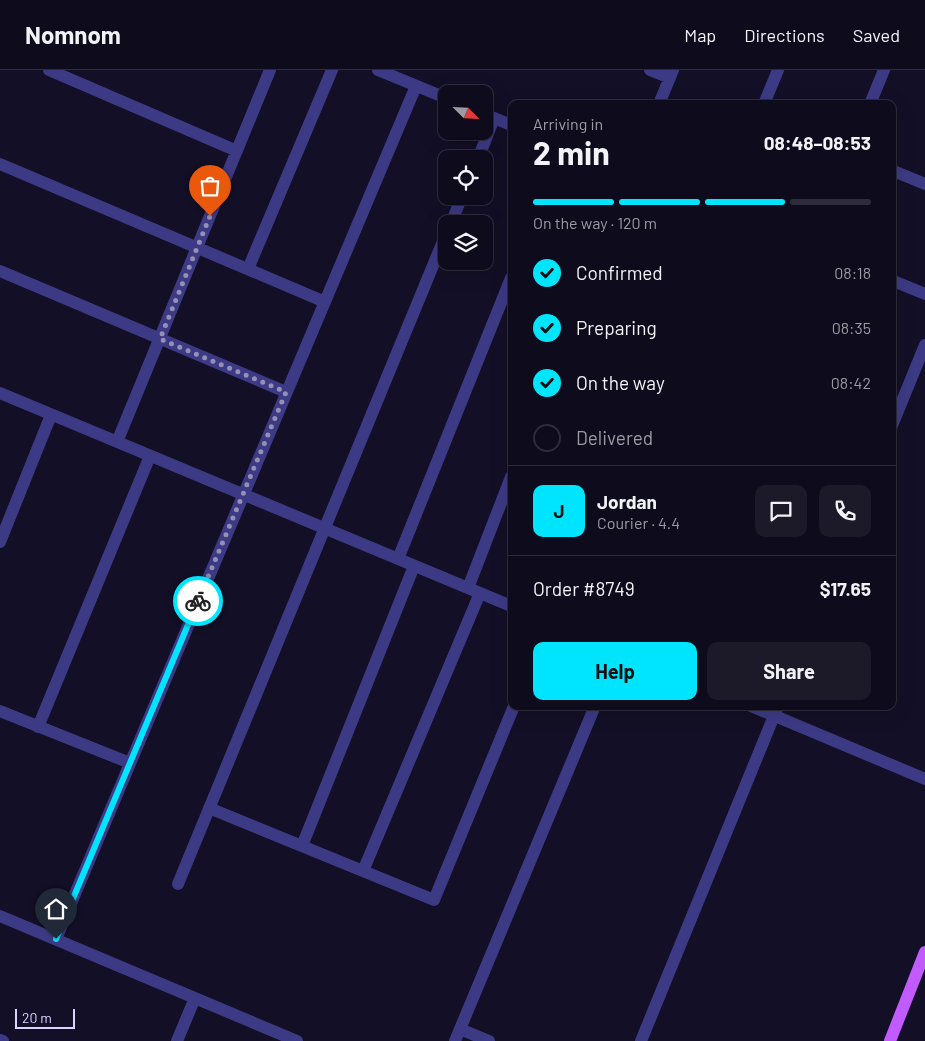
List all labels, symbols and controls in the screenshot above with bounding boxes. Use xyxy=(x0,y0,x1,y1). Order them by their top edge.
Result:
text: Nomnom xyxy=(25,20,121,49)
text: Map xyxy=(684,24,716,46)
text: Directions xyxy=(744,24,825,46)
text: Saved xyxy=(853,24,900,46)
north arrow xyxy=(438,85,492,140)
map controls xyxy=(438,85,493,270)
text: Arriving in xyxy=(533,114,603,133)
text: 08:48–08:53 xyxy=(764,131,871,154)
text: 2 min xyxy=(533,133,610,171)
button: locate xyxy=(438,150,493,205)
pin xyxy=(189,165,231,216)
icon: bag xyxy=(196,172,224,200)
text: On the way · 120 m xyxy=(533,213,657,232)
button: layers xyxy=(438,215,493,270)
icon: check xyxy=(533,259,561,287)
text: Confirmed xyxy=(576,261,663,284)
text: 08:18 xyxy=(834,263,871,282)
icon: check xyxy=(533,314,561,342)
text: Preparing xyxy=(576,316,657,339)
text: 08:35 xyxy=(832,318,871,337)
icon: check xyxy=(533,369,561,397)
text: On the way xyxy=(576,371,665,394)
text: 08:42 xyxy=(831,373,871,392)
text: Delivered xyxy=(576,426,653,449)
button: chat xyxy=(755,485,807,537)
button: phone xyxy=(819,485,871,537)
text: Jordan xyxy=(597,490,657,513)
text: J xyxy=(553,499,565,522)
text: Courier · 4.4 xyxy=(597,513,680,532)
courier xyxy=(173,576,223,626)
text: Order #8749 xyxy=(533,577,635,600)
text: $17.65 xyxy=(820,577,871,600)
icon: bike xyxy=(184,587,212,615)
button: Help xyxy=(533,642,697,700)
button: Share xyxy=(707,642,871,700)
pin xyxy=(35,888,77,939)
icon: home xyxy=(42,895,70,923)
scale bar xyxy=(15,1006,75,1029)
text: 20 m xyxy=(22,1009,52,1026)

